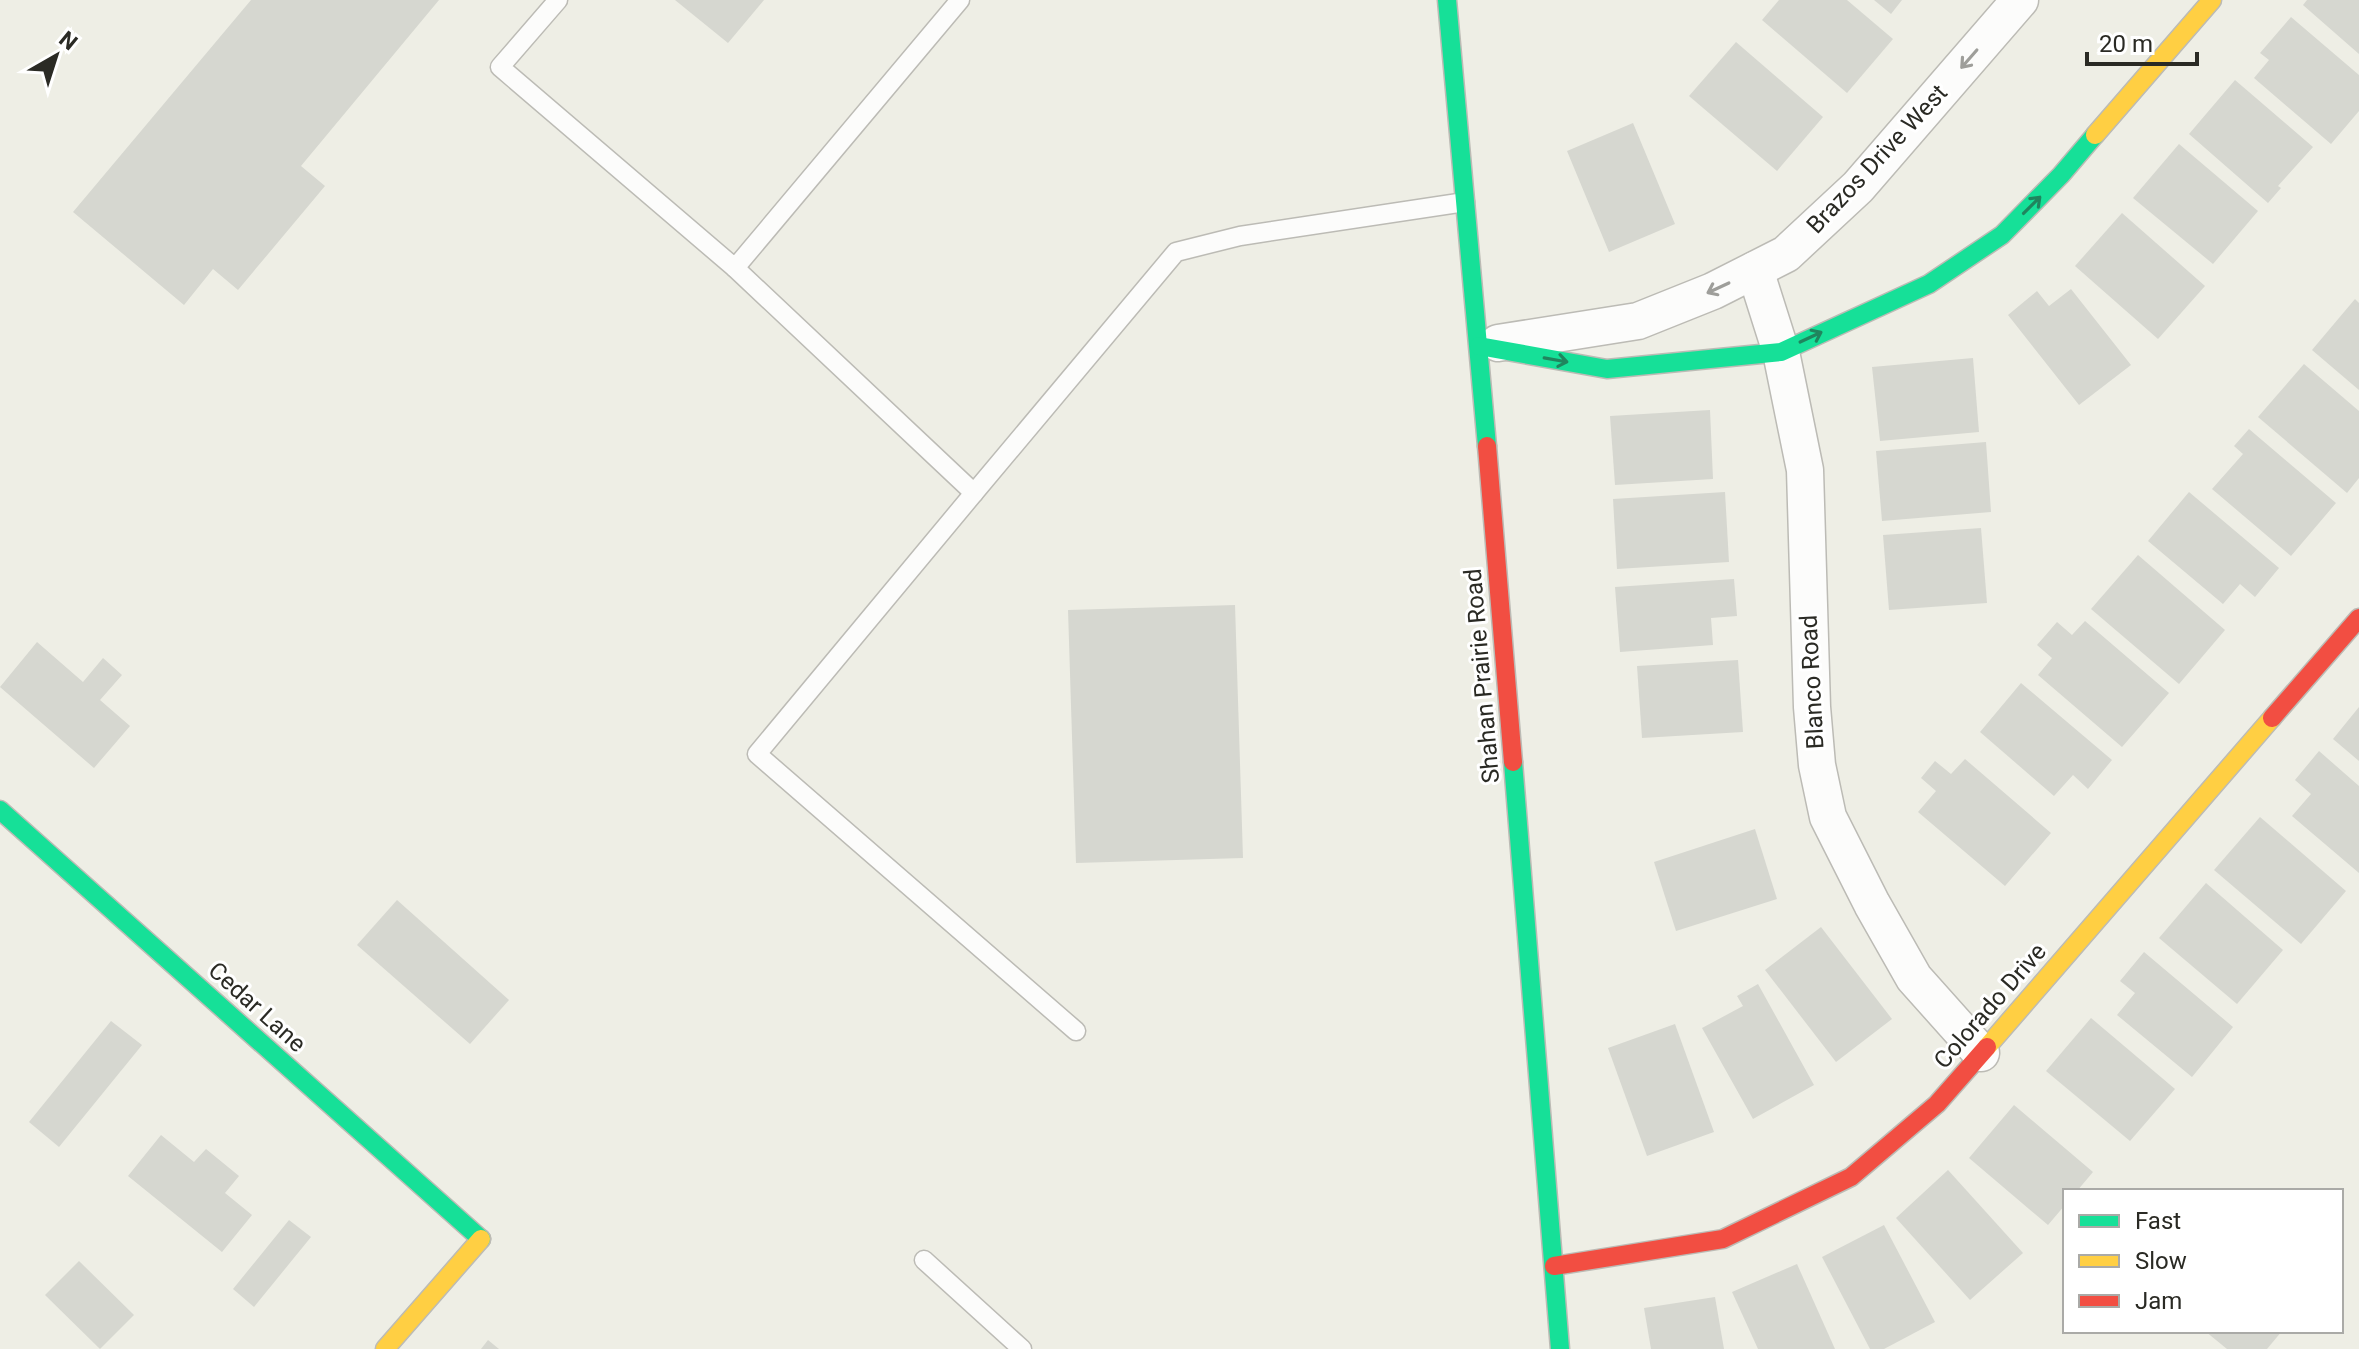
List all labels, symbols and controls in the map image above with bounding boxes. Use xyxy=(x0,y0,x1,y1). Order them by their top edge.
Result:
north arrow xyxy=(16,16,96,96)
scale bar xyxy=(2087,16,2197,66)
text: N xyxy=(54,26,82,55)
text: 20 m xyxy=(2099,30,2153,58)
one-way arrow xyxy=(1960,48,1978,68)
street label: Brazos Drive West xyxy=(1801,79,1953,239)
one-way arrow xyxy=(2022,196,2041,215)
one-way arrow xyxy=(1706,281,1730,296)
one-way arrow xyxy=(1798,329,1822,344)
one-way arrow xyxy=(1543,354,1568,369)
street label: Shahan Prairie Road xyxy=(1459,567,1505,785)
street label: Blanco Road xyxy=(1795,614,1829,750)
street label: Colorado Drive xyxy=(1928,938,2052,1074)
street label: Cedar Lane xyxy=(203,956,311,1058)
legend xyxy=(2063,1189,2343,1333)
text: Fast xyxy=(2135,1207,2181,1235)
text: Slow xyxy=(2135,1247,2187,1275)
text: Jam xyxy=(2135,1287,2182,1315)

